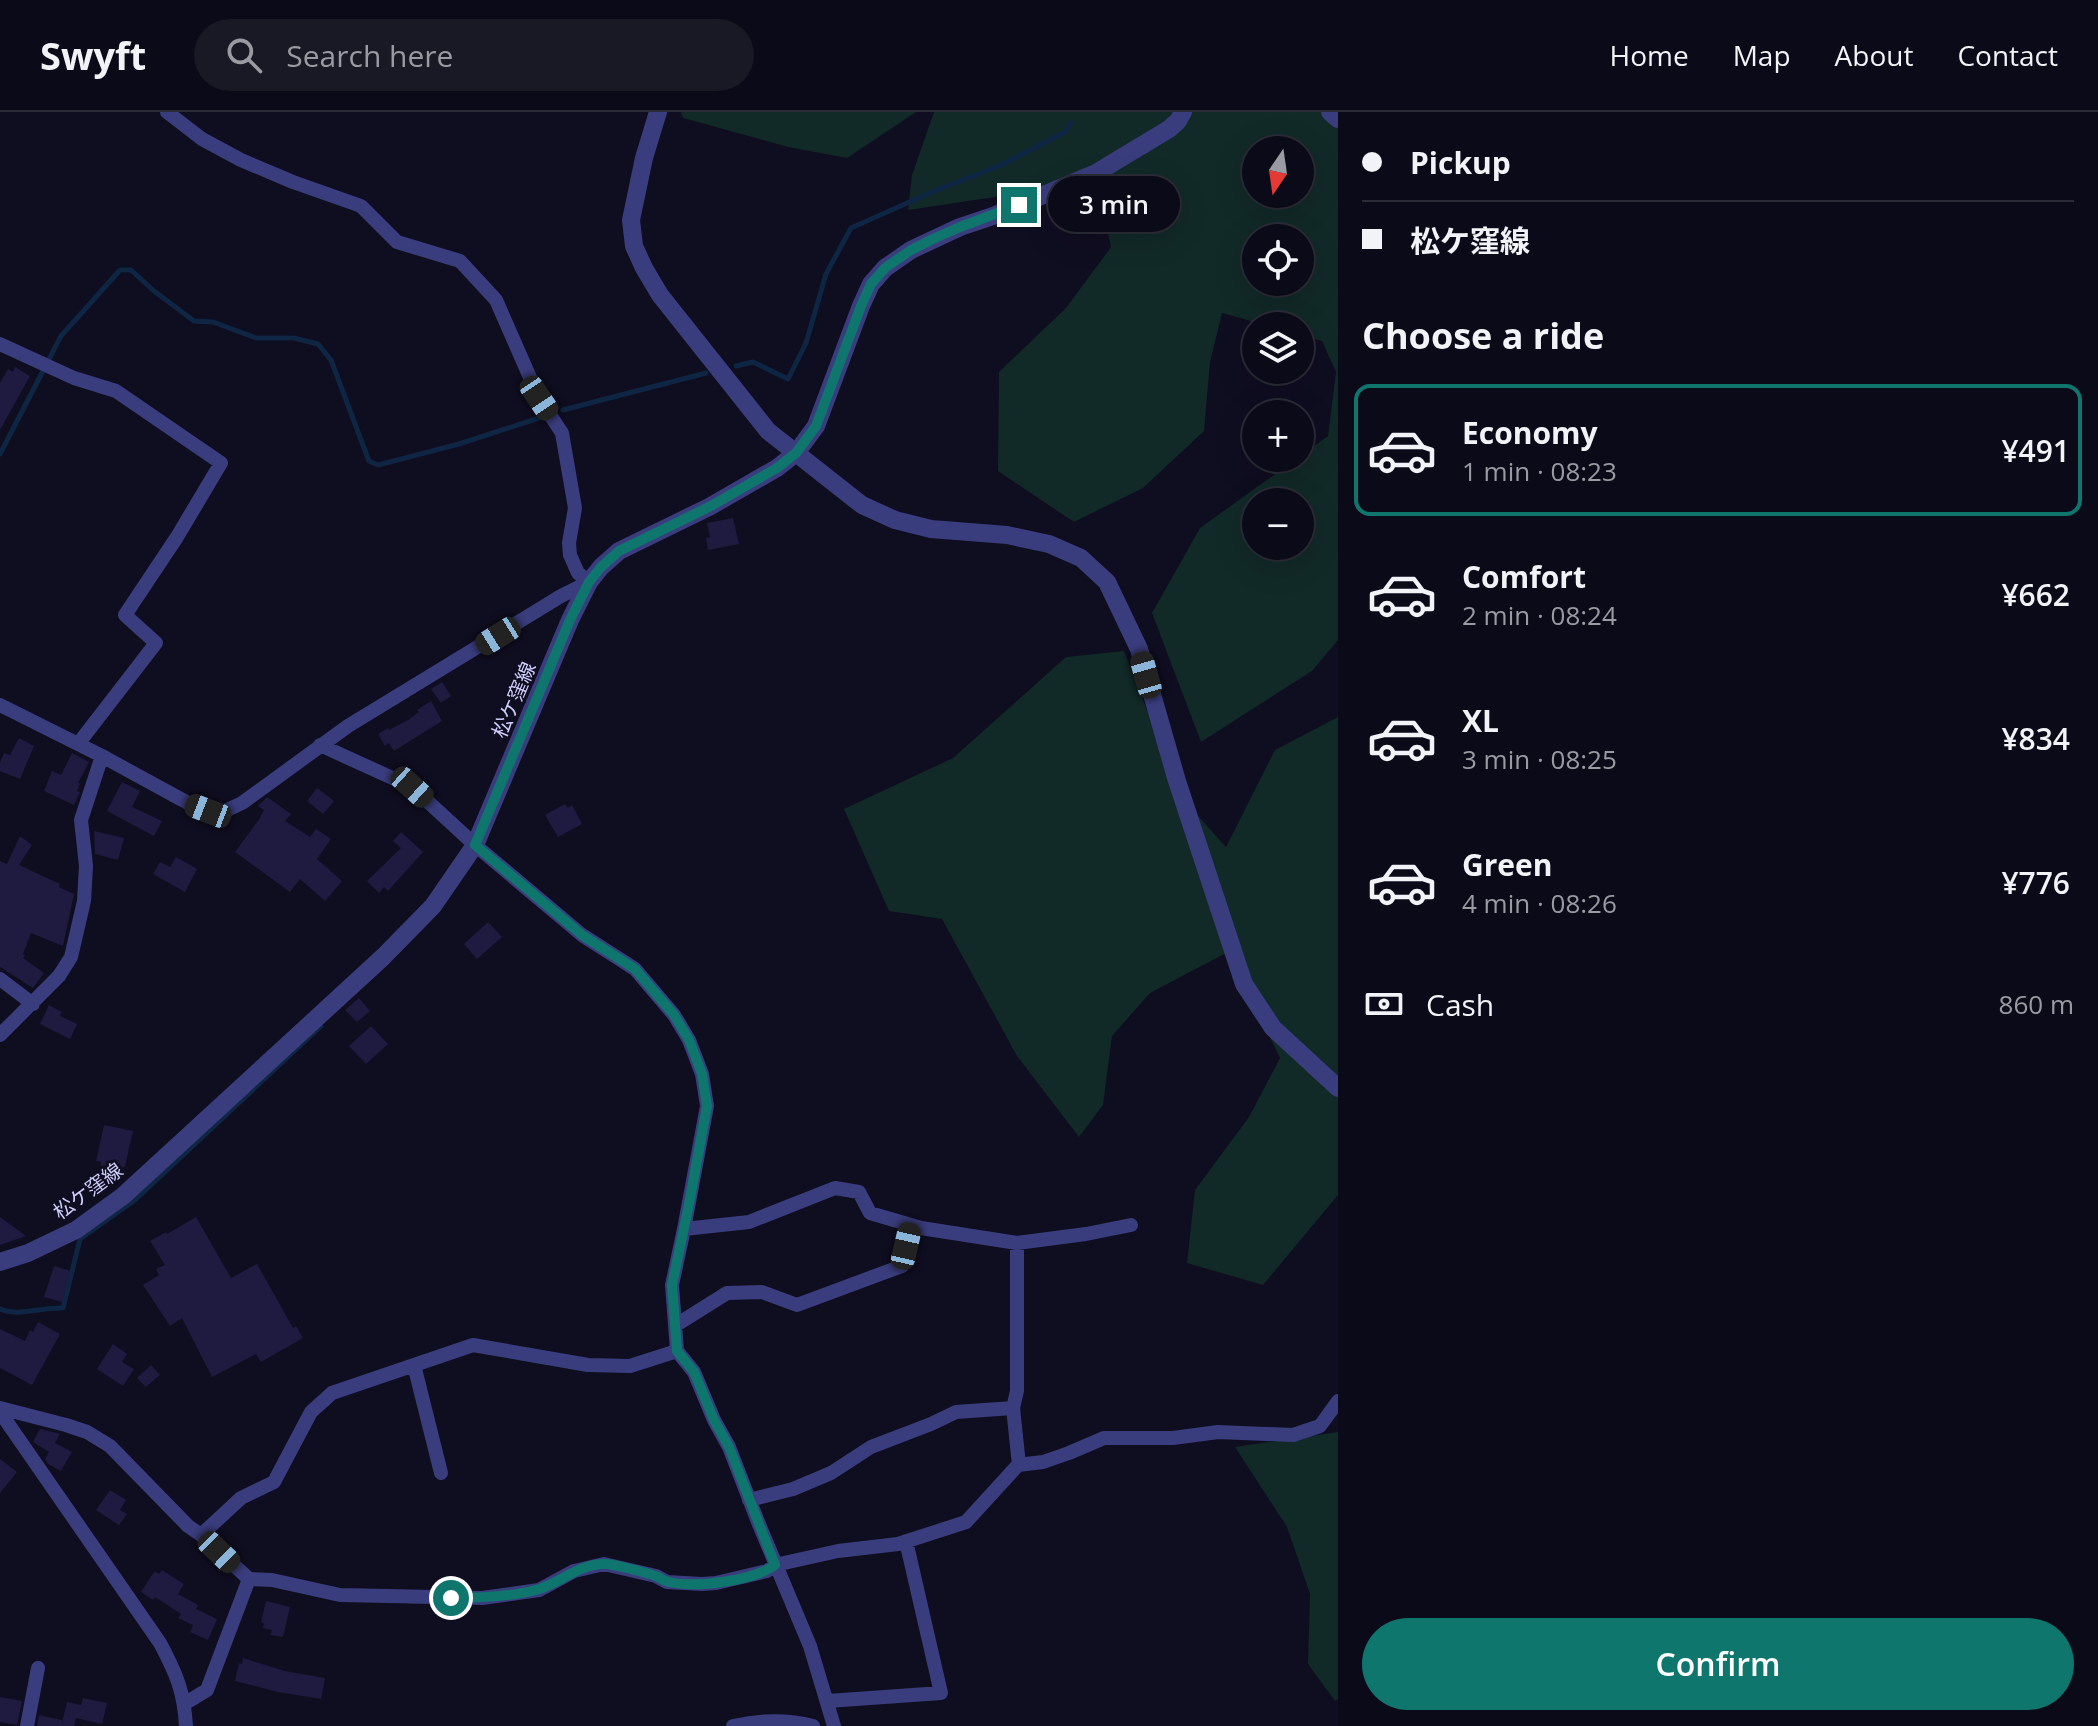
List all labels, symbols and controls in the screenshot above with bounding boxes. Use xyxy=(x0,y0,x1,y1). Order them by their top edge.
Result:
search box xyxy=(194,19,754,91)
text: Swyft xyxy=(40,29,146,81)
icon: search xyxy=(222,33,266,77)
text: Search here xyxy=(286,35,453,76)
text: Home xyxy=(1610,36,1689,74)
text: Map xyxy=(1733,36,1791,74)
text: About xyxy=(1835,36,1913,74)
text: Contact xyxy=(1957,36,2058,74)
north arrow xyxy=(1242,136,1314,208)
map controls xyxy=(1242,136,1314,560)
text: Pickup xyxy=(1410,142,1511,183)
callout: 3 min xyxy=(1047,177,1179,233)
text: 3 min xyxy=(1079,186,1149,222)
route end xyxy=(1001,187,1037,223)
text: 松ケ窪線 xyxy=(1410,220,1530,261)
button: locate xyxy=(1242,224,1314,296)
text: Choose a ride xyxy=(1362,311,1604,360)
button: layers xyxy=(1242,312,1314,384)
car xyxy=(516,371,562,425)
button: + xyxy=(1242,400,1314,472)
text: Economy xyxy=(1462,412,1598,453)
icon: car xyxy=(1366,414,1438,486)
text: ¥491 xyxy=(2001,430,2070,471)
text: 1 min · 08:23 xyxy=(1462,453,1617,489)
button: − xyxy=(1242,488,1314,560)
text: Comfort xyxy=(1462,556,1586,597)
icon: car xyxy=(1366,558,1438,630)
text: ¥662 xyxy=(2001,574,2070,615)
text: 2 min · 08:24 xyxy=(1462,597,1617,633)
car xyxy=(471,613,525,659)
car xyxy=(1128,649,1164,701)
street label: 松ケ窪線 xyxy=(485,658,542,742)
text: XL xyxy=(1462,700,1499,741)
icon: car xyxy=(1366,702,1438,774)
text: ¥834 xyxy=(2001,718,2070,759)
text: 3 min · 08:25 xyxy=(1462,741,1617,777)
car xyxy=(386,762,438,812)
car xyxy=(181,791,235,831)
text: Green xyxy=(1462,844,1553,885)
icon: car xyxy=(1366,846,1438,918)
text: ¥776 xyxy=(2001,862,2070,903)
text: 4 min · 08:26 xyxy=(1462,885,1617,921)
icon: cash xyxy=(1362,982,1406,1026)
text: Cash xyxy=(1426,984,1494,1025)
text: 860 m xyxy=(1999,986,2074,1022)
street label: 松ケ窪線 xyxy=(47,1156,128,1225)
car xyxy=(889,1220,923,1272)
car xyxy=(193,1527,245,1577)
route start xyxy=(433,1580,469,1616)
button: Confirm xyxy=(1362,1618,2074,1710)

